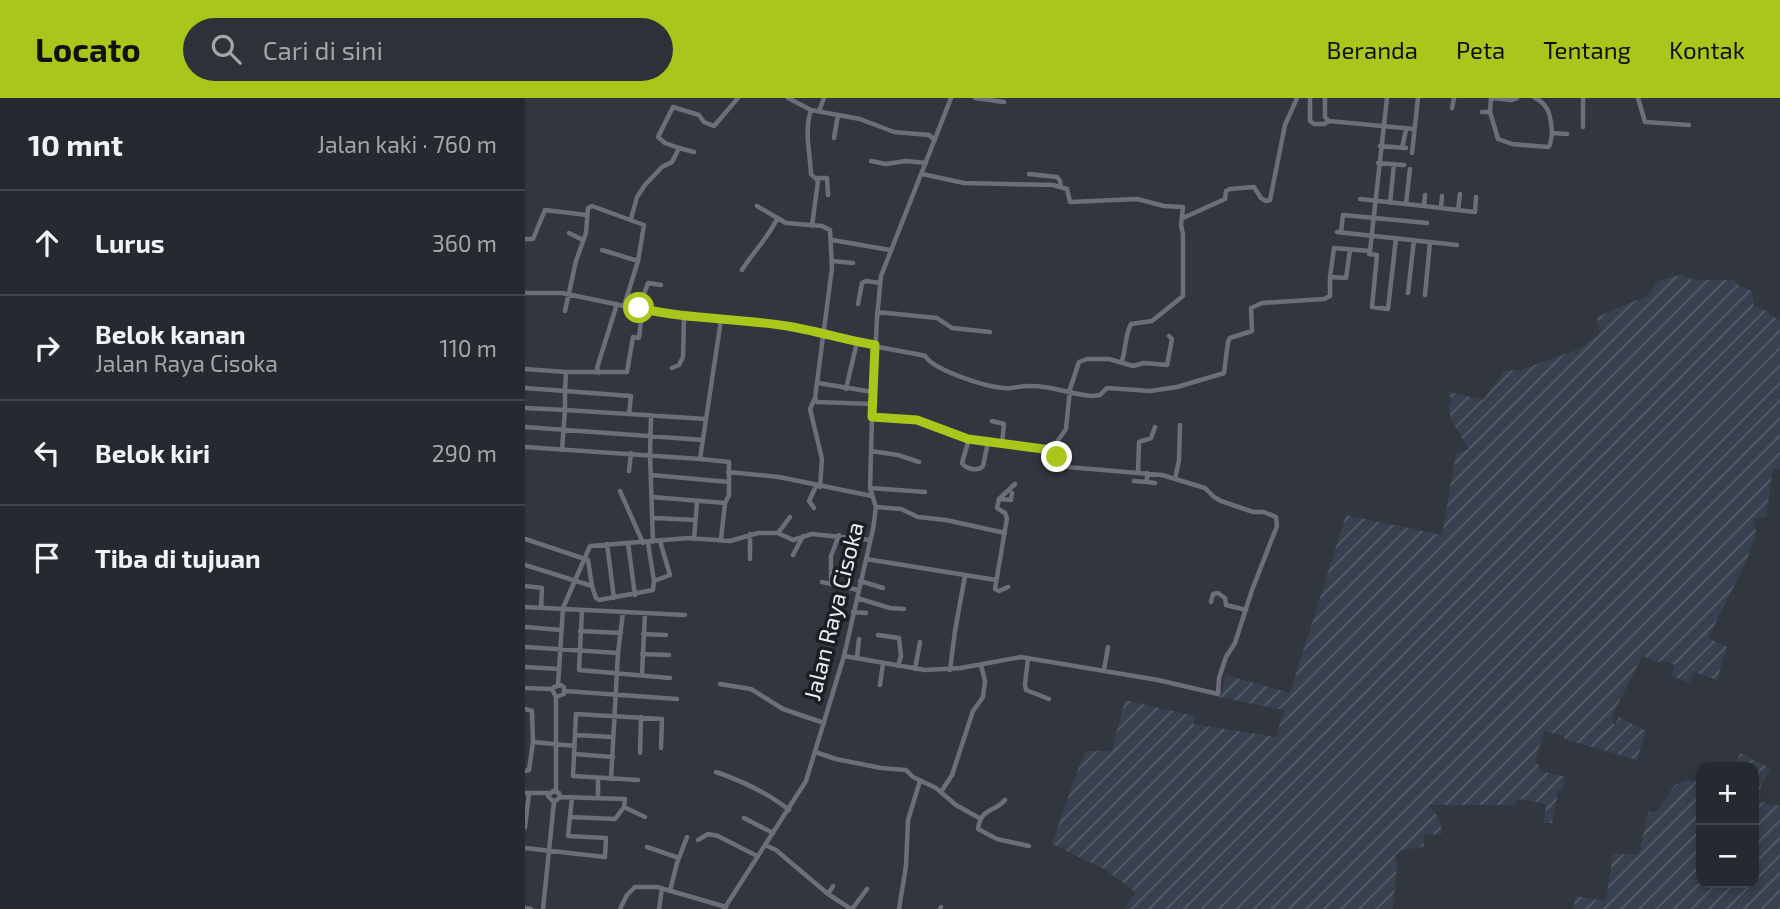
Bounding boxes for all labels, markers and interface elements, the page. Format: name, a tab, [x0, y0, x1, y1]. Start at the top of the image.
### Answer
search box	[183, 18, 673, 81]
text: Locato	[35, 29, 141, 69]
icon: search	[207, 30, 245, 68]
text: Cari di sini	[263, 34, 383, 65]
text: Beranda	[1327, 35, 1418, 64]
text: Peta	[1456, 35, 1505, 64]
text: Tentang	[1543, 35, 1631, 64]
text: Kontak	[1669, 35, 1745, 64]
text: 10 mnt	[28, 126, 123, 162]
text: Jalan kaki · 760 m	[317, 130, 497, 158]
icon: ahead	[28, 224, 66, 262]
text: Lurus	[95, 227, 165, 258]
text: 360 m	[432, 229, 497, 257]
route start	[623, 292, 654, 323]
text: Belok kanan	[95, 318, 246, 349]
icon: right	[28, 329, 66, 367]
text: 110 m	[440, 334, 497, 362]
text: Jalan Raya Cisoka	[95, 349, 278, 377]
icon: left	[28, 434, 66, 472]
text: Belok kiri	[95, 437, 210, 468]
text: 290 m	[432, 439, 497, 467]
route end	[1041, 441, 1072, 472]
street label: Jalan Raya Cisoka	[797, 519, 869, 703]
icon: arrive	[28, 539, 66, 577]
text: Tiba di tujuan	[95, 542, 261, 573]
map controls	[1696, 762, 1759, 888]
button: +	[1696, 762, 1759, 825]
button: −	[1696, 825, 1759, 888]

